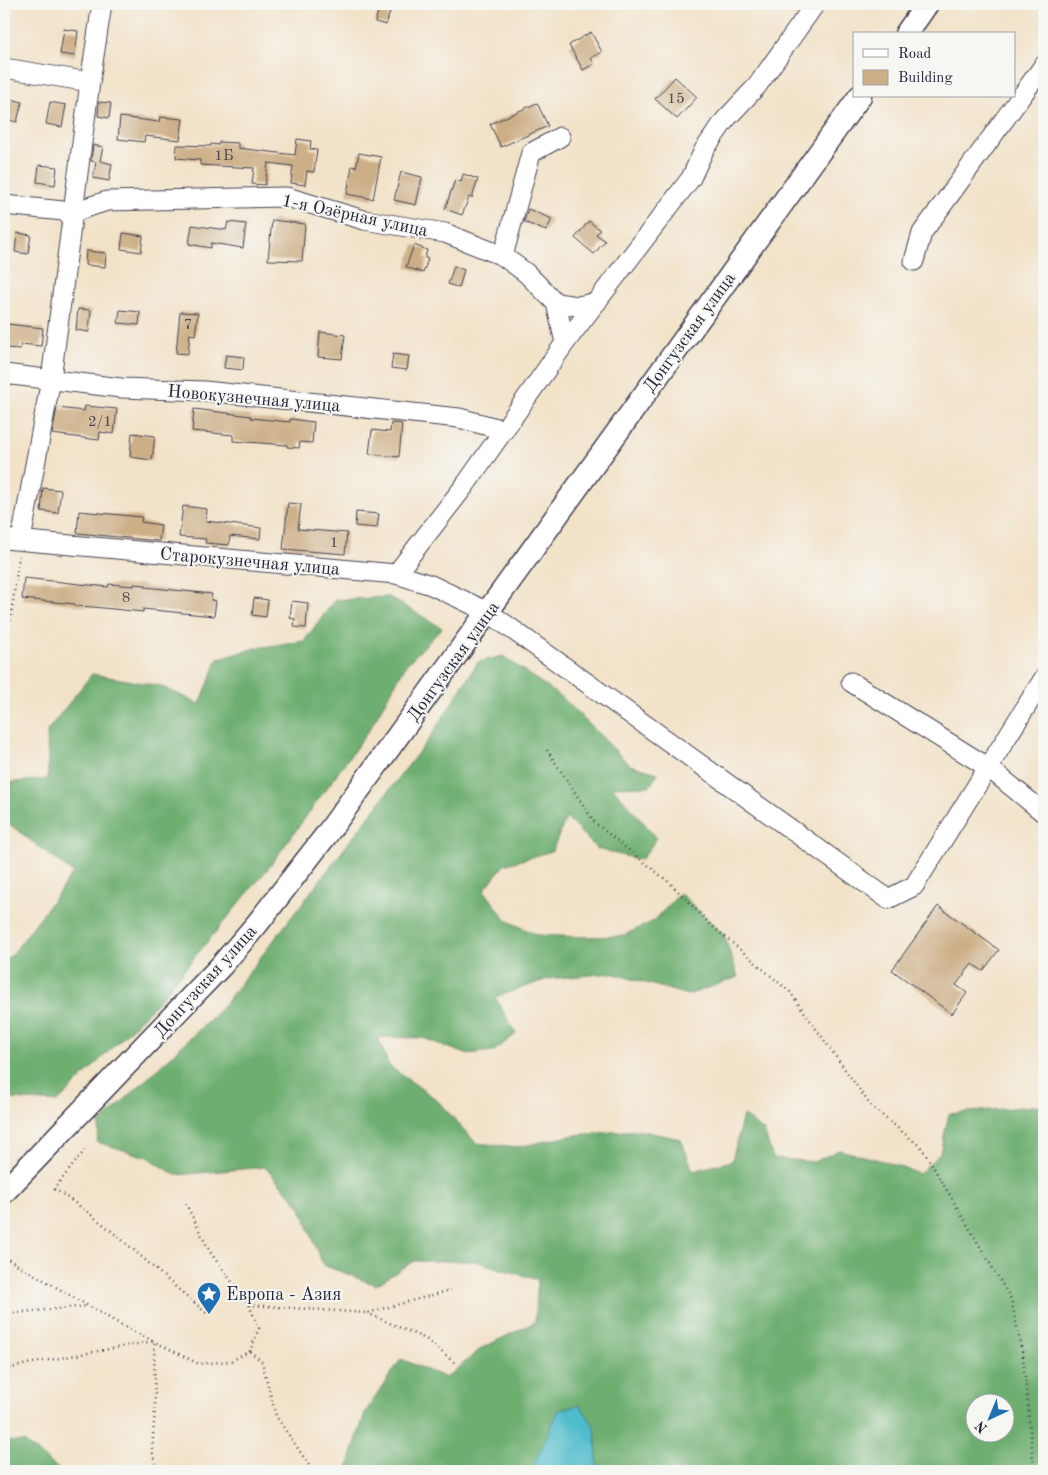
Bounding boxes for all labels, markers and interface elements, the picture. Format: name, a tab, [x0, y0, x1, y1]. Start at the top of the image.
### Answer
legend	[853, 32, 1016, 98]
text: Road	[898, 47, 932, 62]
text: Building	[898, 71, 953, 86]
house number: 15	[667, 92, 685, 107]
house number: 1Б	[214, 149, 234, 164]
street label: 1-я Озёрная улица	[280, 192, 429, 240]
street label: Донгузская улица	[640, 269, 739, 396]
house number: 7	[184, 318, 192, 333]
street label: Новокузнечная улица	[167, 382, 341, 416]
house number: 2/1	[88, 415, 112, 430]
house number: 1	[330, 536, 338, 551]
street label: Старокузнечная улица	[159, 545, 341, 579]
house number: 8	[122, 591, 130, 606]
street label: Донгузская улица	[404, 598, 503, 725]
street label: Донгузская улица	[151, 922, 261, 1041]
place icon: Европа - Азия	[196, 1281, 222, 1315]
place label: Европа - Азия	[226, 1286, 341, 1304]
north arrow	[966, 1392, 1016, 1442]
text: N	[973, 1418, 990, 1435]

